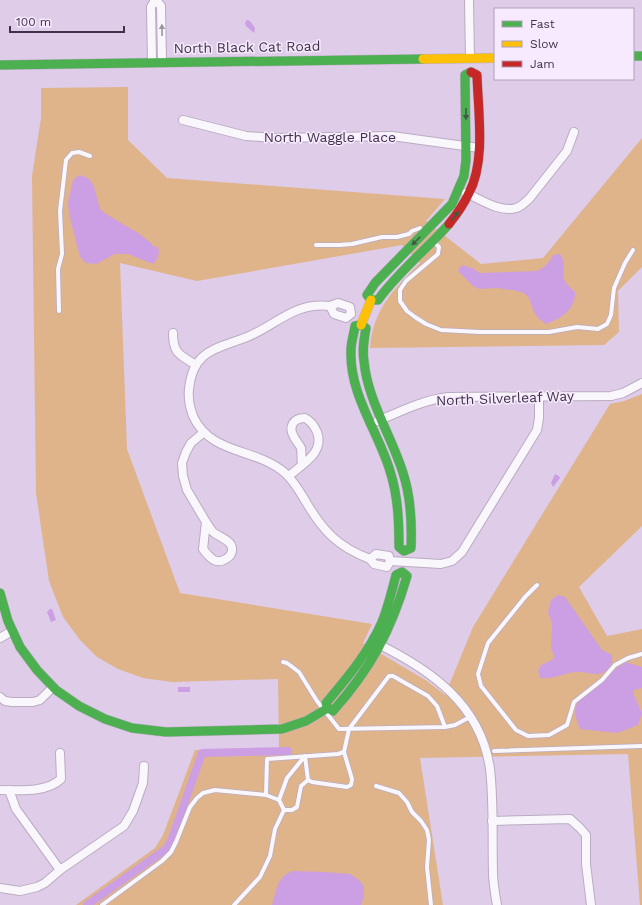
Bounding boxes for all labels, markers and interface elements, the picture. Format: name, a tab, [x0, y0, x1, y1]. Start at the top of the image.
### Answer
scale bar	[10, 8, 124, 34]
legend	[494, 8, 634, 80]
text: 100 m	[16, 15, 51, 29]
text: Fast	[530, 17, 555, 31]
one-way arrow	[158, 24, 165, 36]
text: Slow	[530, 37, 558, 51]
street label: North Black Cat Road	[173, 38, 321, 56]
text: Jam	[530, 57, 555, 71]
one-way arrow	[462, 108, 469, 120]
street label: North Waggle Place	[264, 129, 396, 145]
one-way arrow	[450, 211, 459, 222]
one-way arrow	[411, 236, 421, 246]
street label: North Silverleaf Way	[436, 388, 575, 408]

